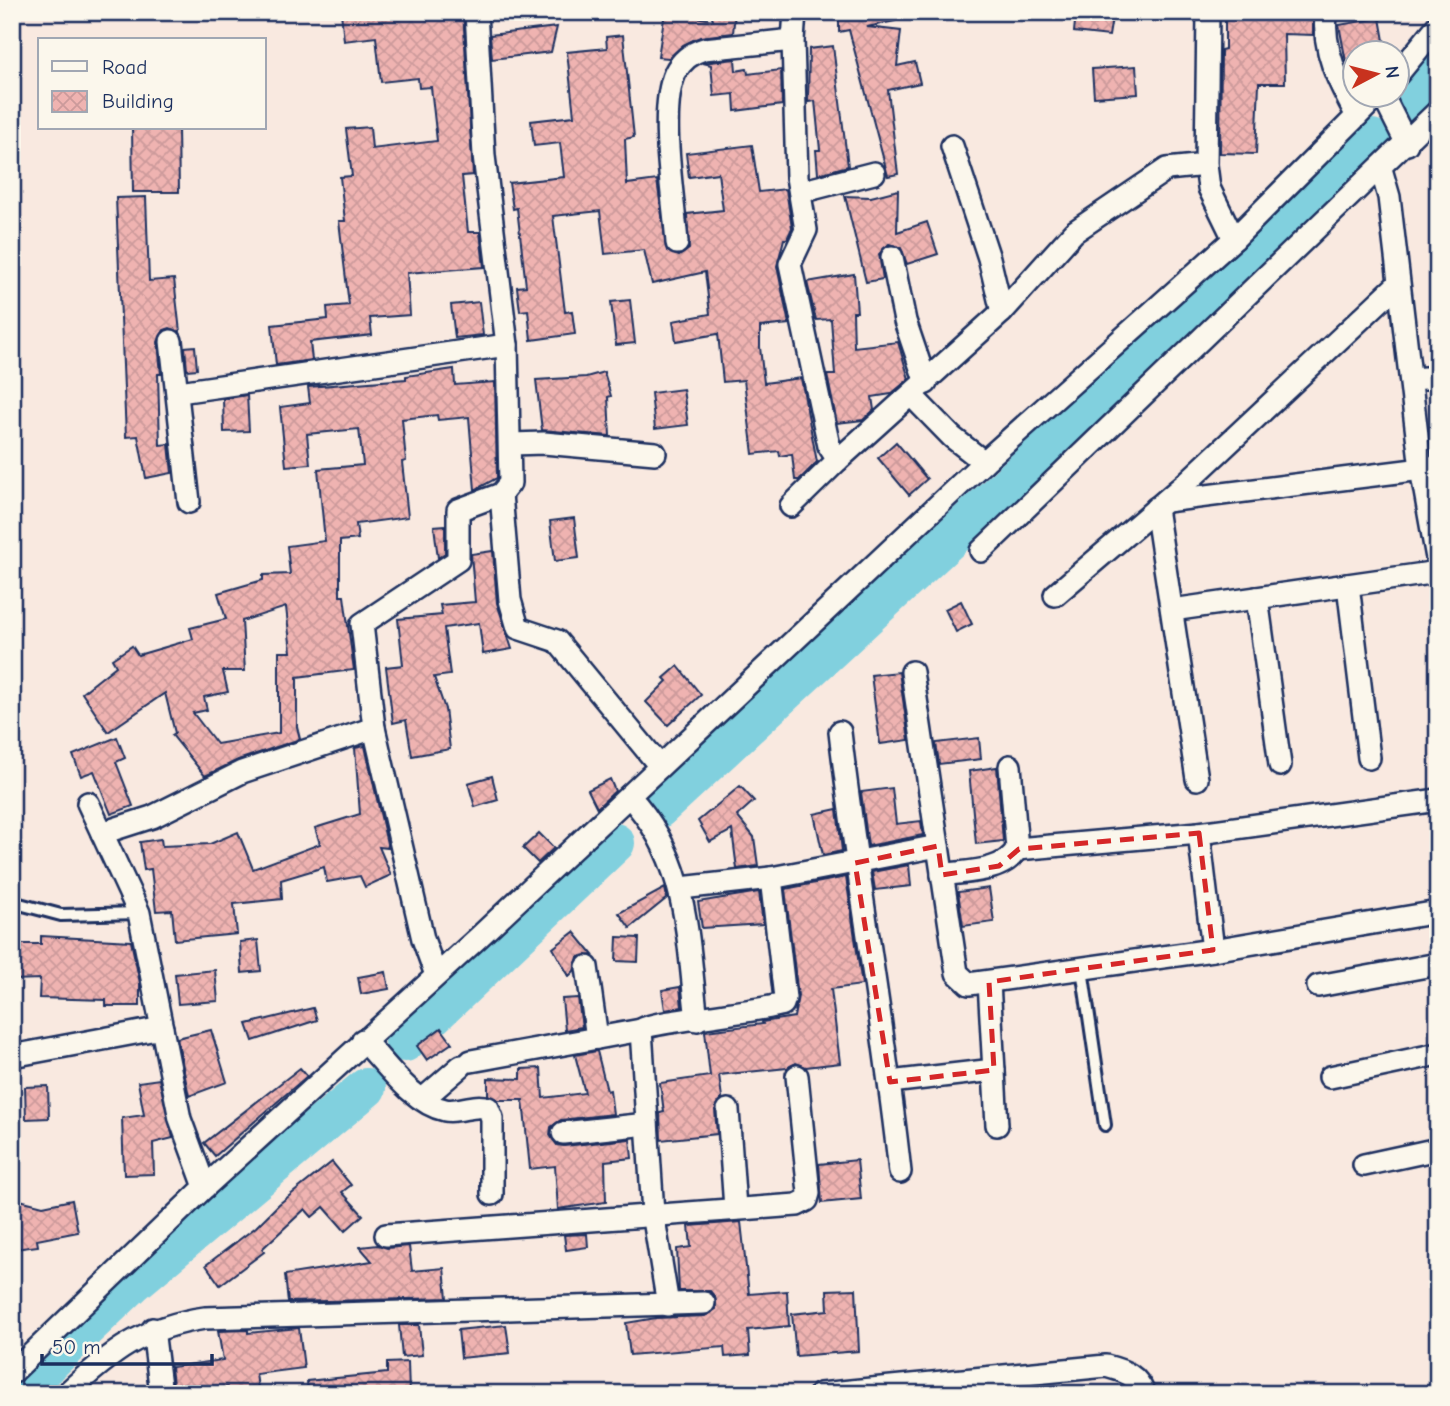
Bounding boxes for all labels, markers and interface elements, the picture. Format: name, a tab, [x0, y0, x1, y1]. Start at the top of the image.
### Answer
legend	[38, 38, 266, 130]
north arrow	[1342, 38, 1412, 108]
text: Road	[102, 55, 147, 79]
text: N	[1380, 65, 1404, 80]
text: Building	[102, 89, 174, 113]
scale bar	[42, 1322, 212, 1366]
text: 50 m	[52, 1335, 101, 1359]

